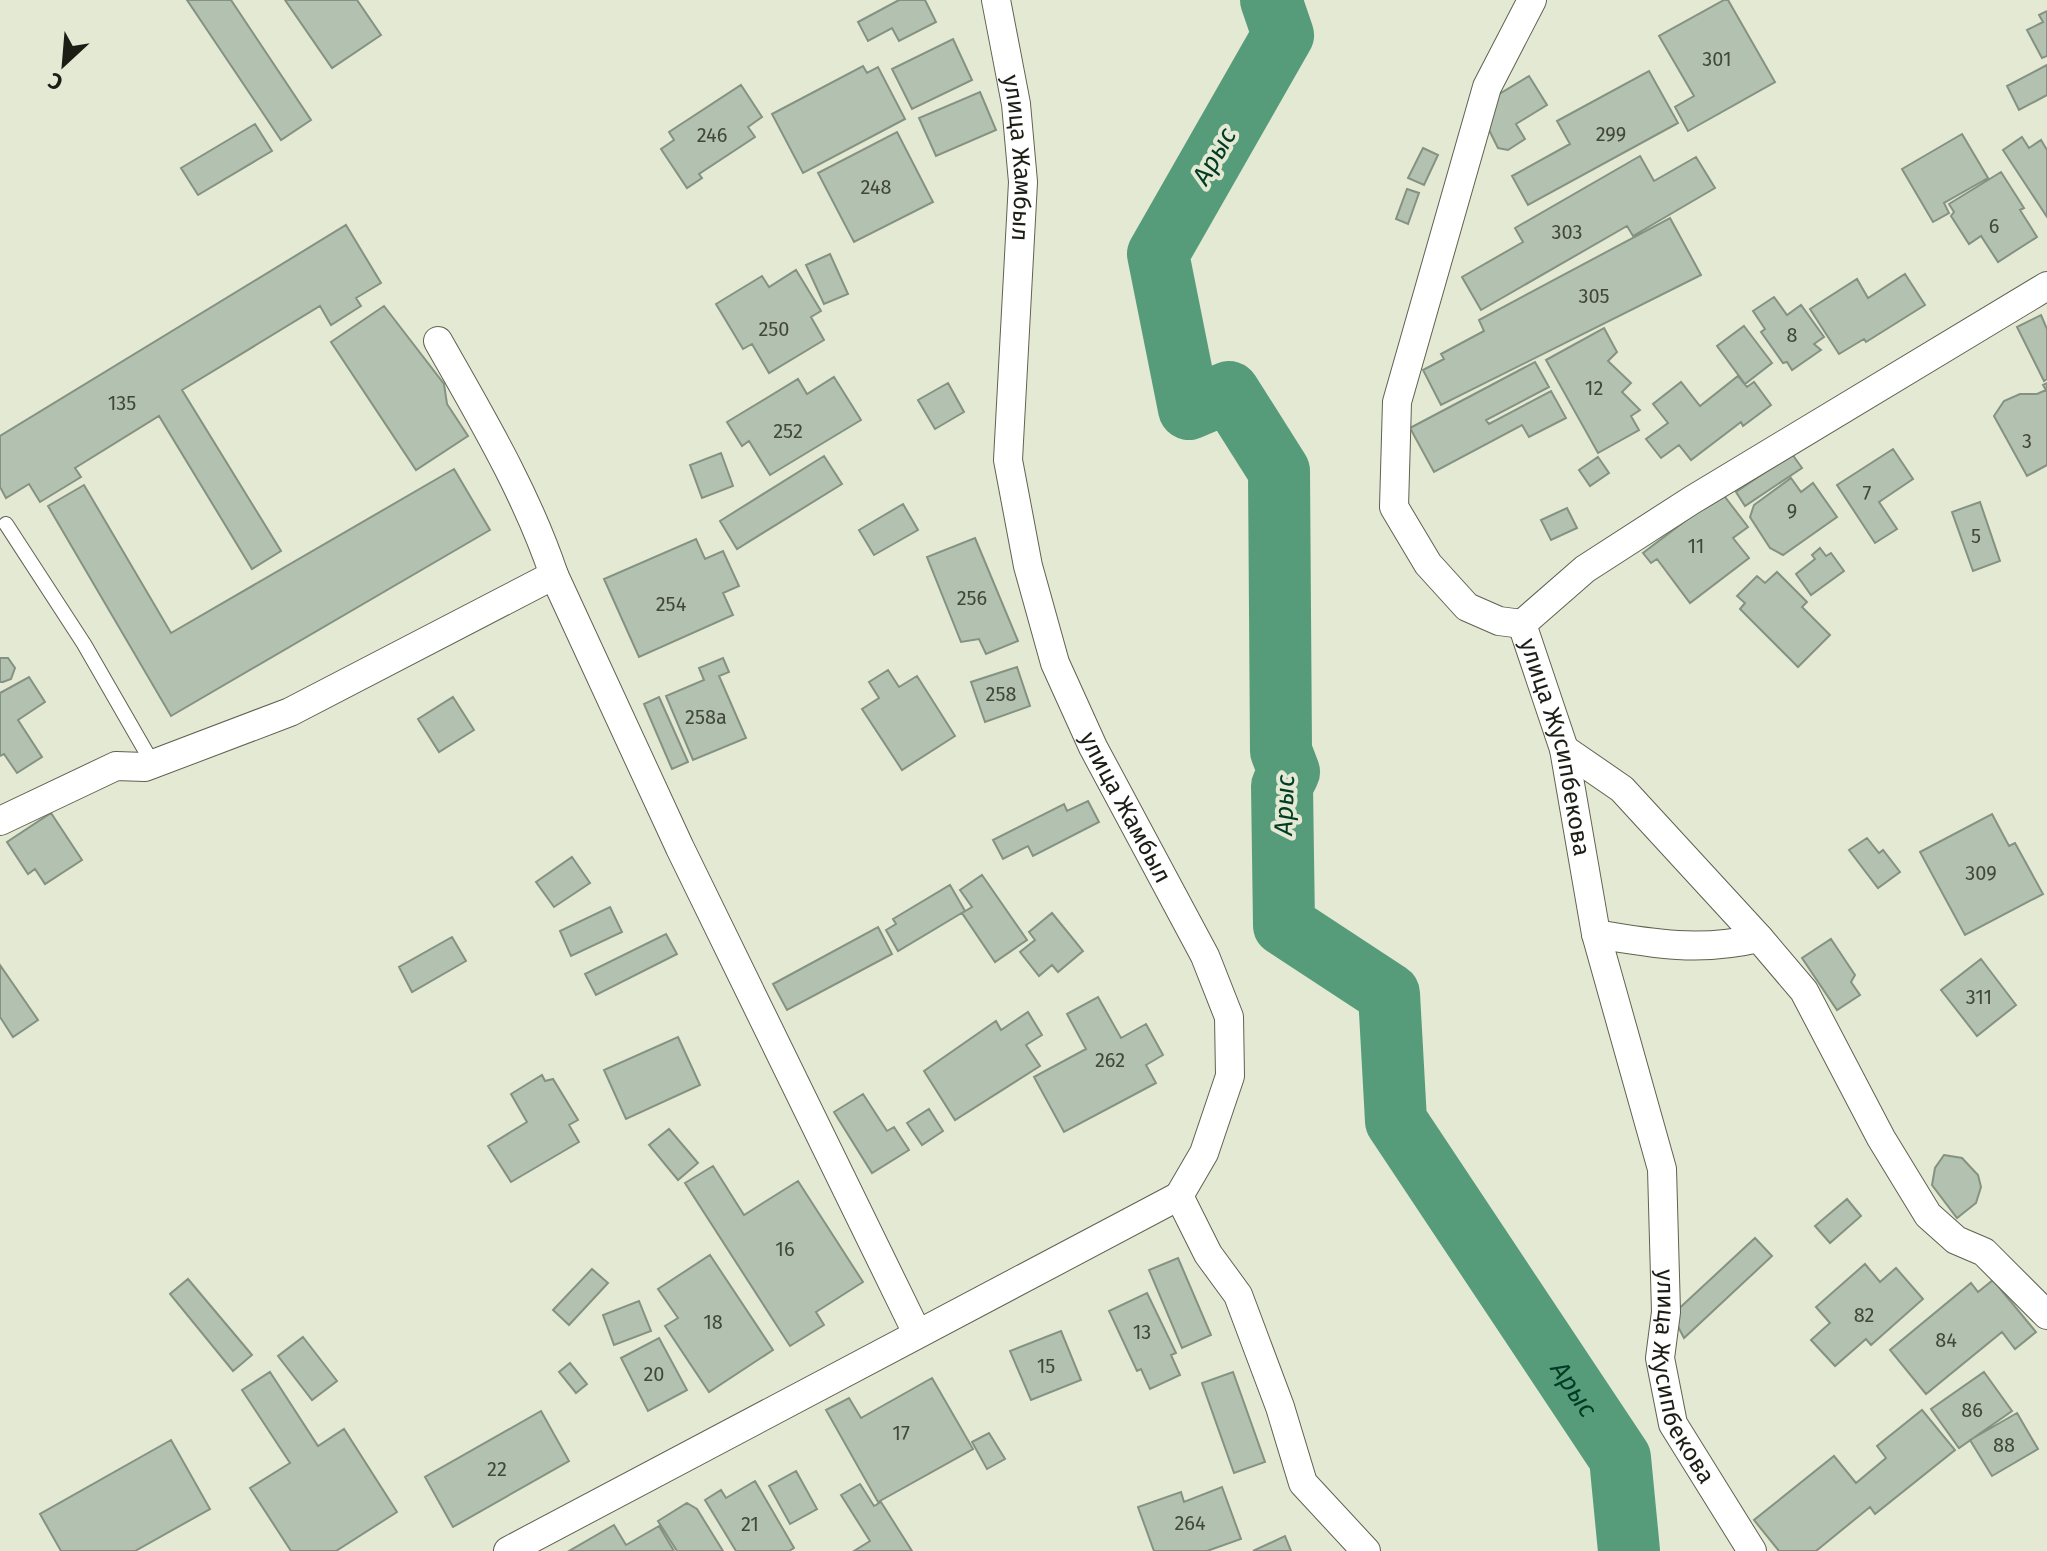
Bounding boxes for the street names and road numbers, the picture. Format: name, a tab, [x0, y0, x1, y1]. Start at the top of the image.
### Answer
street label: улица Жамбыл	[997, 72, 1037, 242]
street label: улица Жусипбекова	[1514, 635, 1596, 858]
street label: улица Жамбыл	[1074, 728, 1177, 888]
street label: улица Жусипбекова	[1646, 1269, 1721, 1489]

